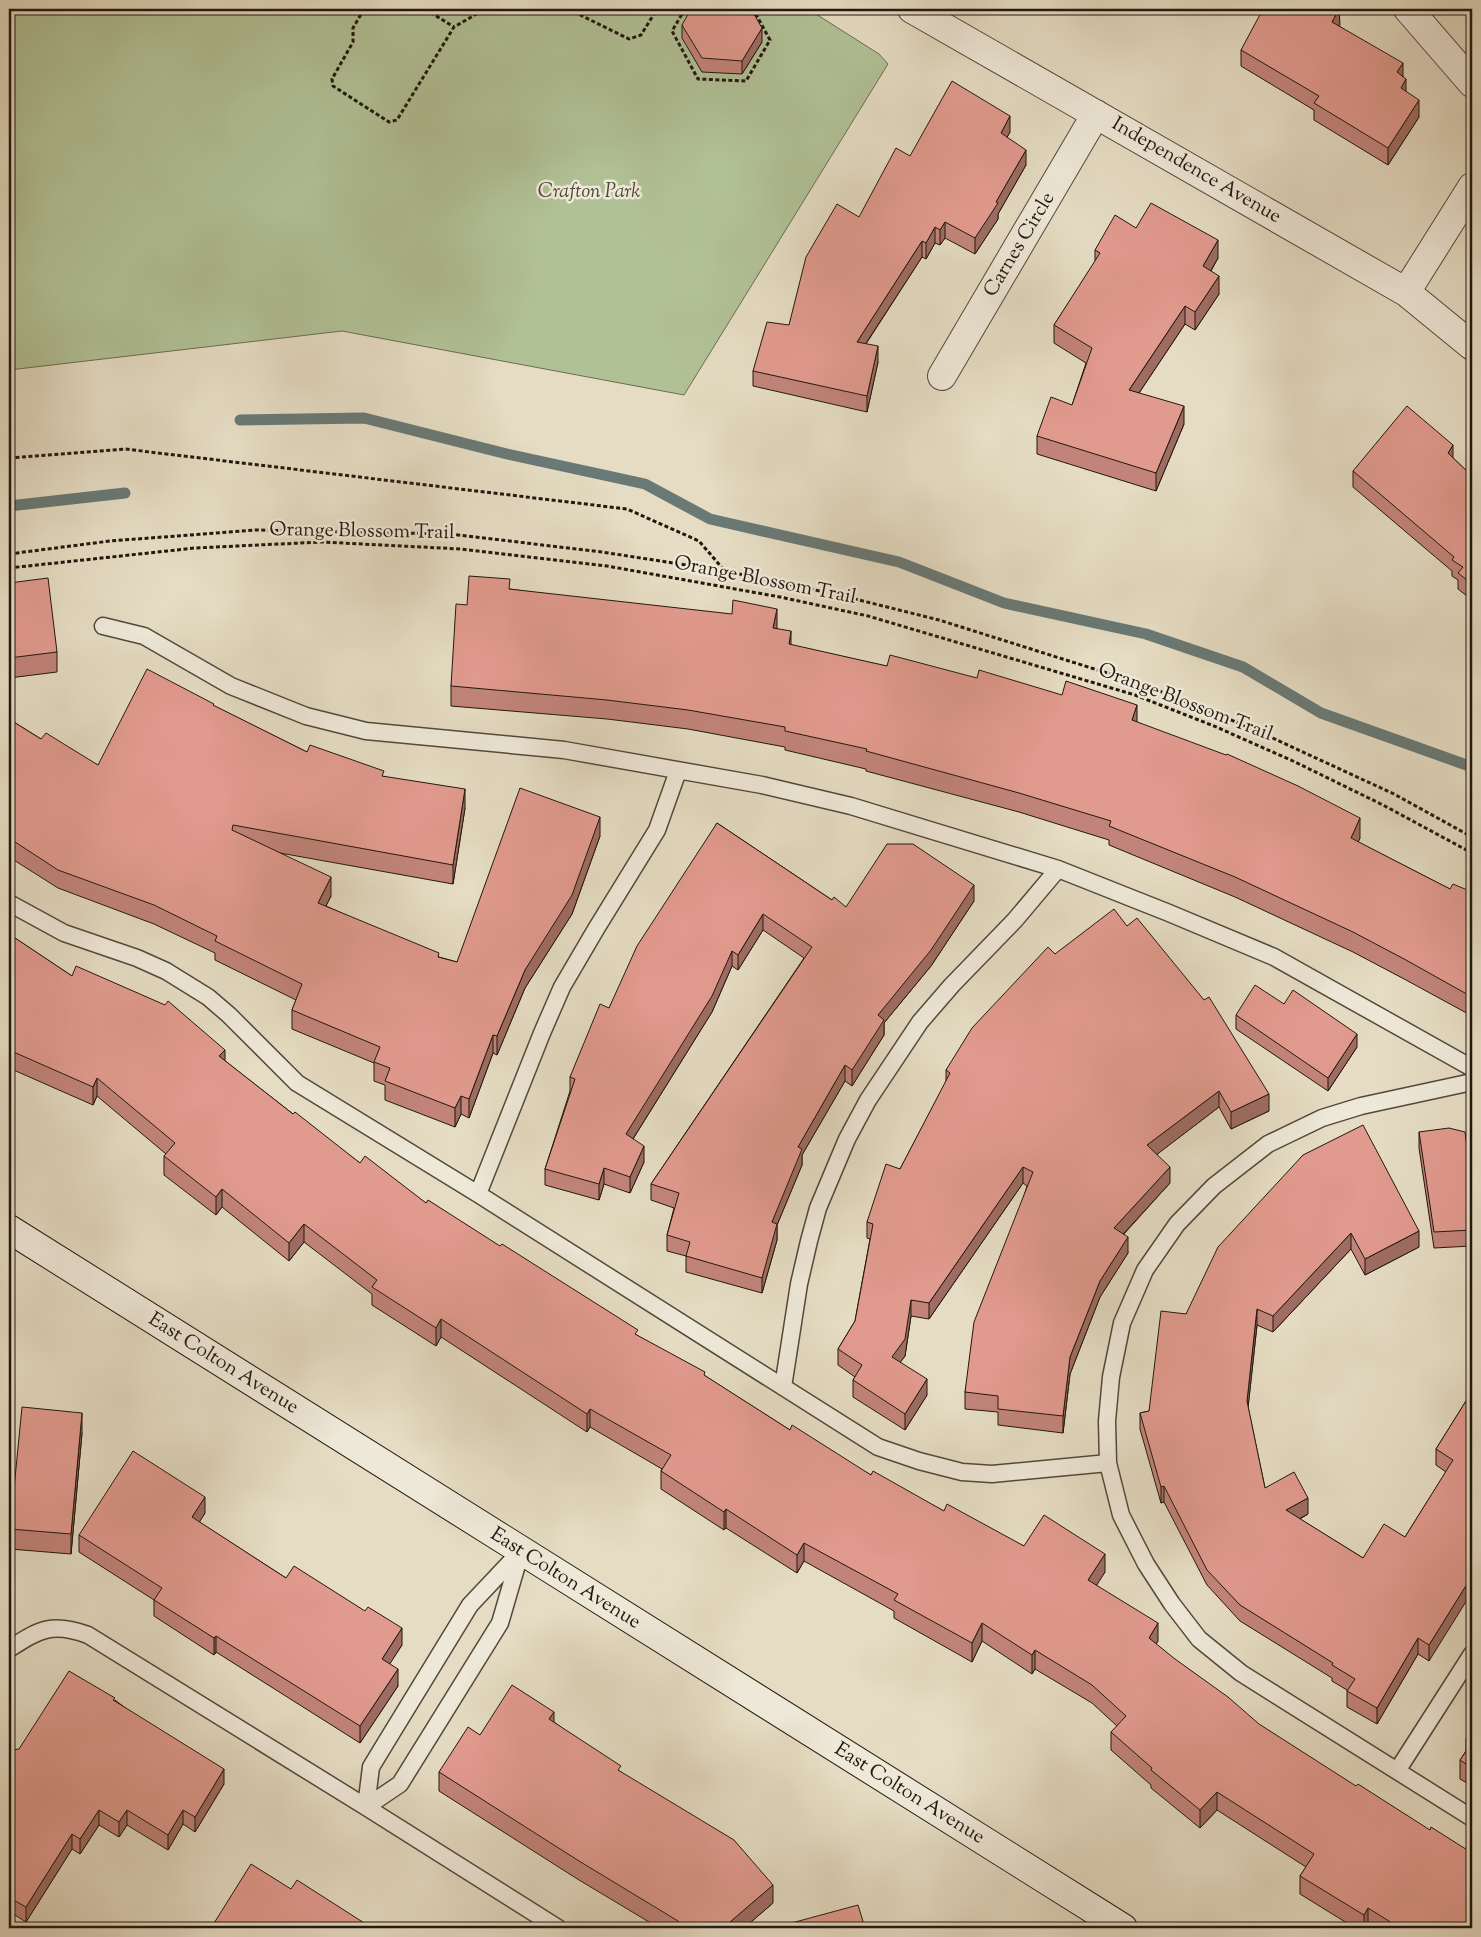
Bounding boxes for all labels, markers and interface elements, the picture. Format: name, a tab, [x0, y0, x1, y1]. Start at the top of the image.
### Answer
street label: Independence Avenue	[1106, 110, 1286, 232]
park label: Crafton Park	[538, 178, 640, 207]
street label: Carnes Circle	[977, 187, 1063, 303]
street label: Orange Blossom Trail	[269, 516, 455, 548]
street label: Orange Blossom Trail	[671, 549, 859, 613]
street label: Orange Blossom Trail	[1093, 656, 1277, 750]
street label: East Colton Avenue	[142, 1306, 304, 1422]
street label: East Colton Avenue	[484, 1521, 646, 1637]
street label: East Colton Avenue	[828, 1736, 990, 1852]

